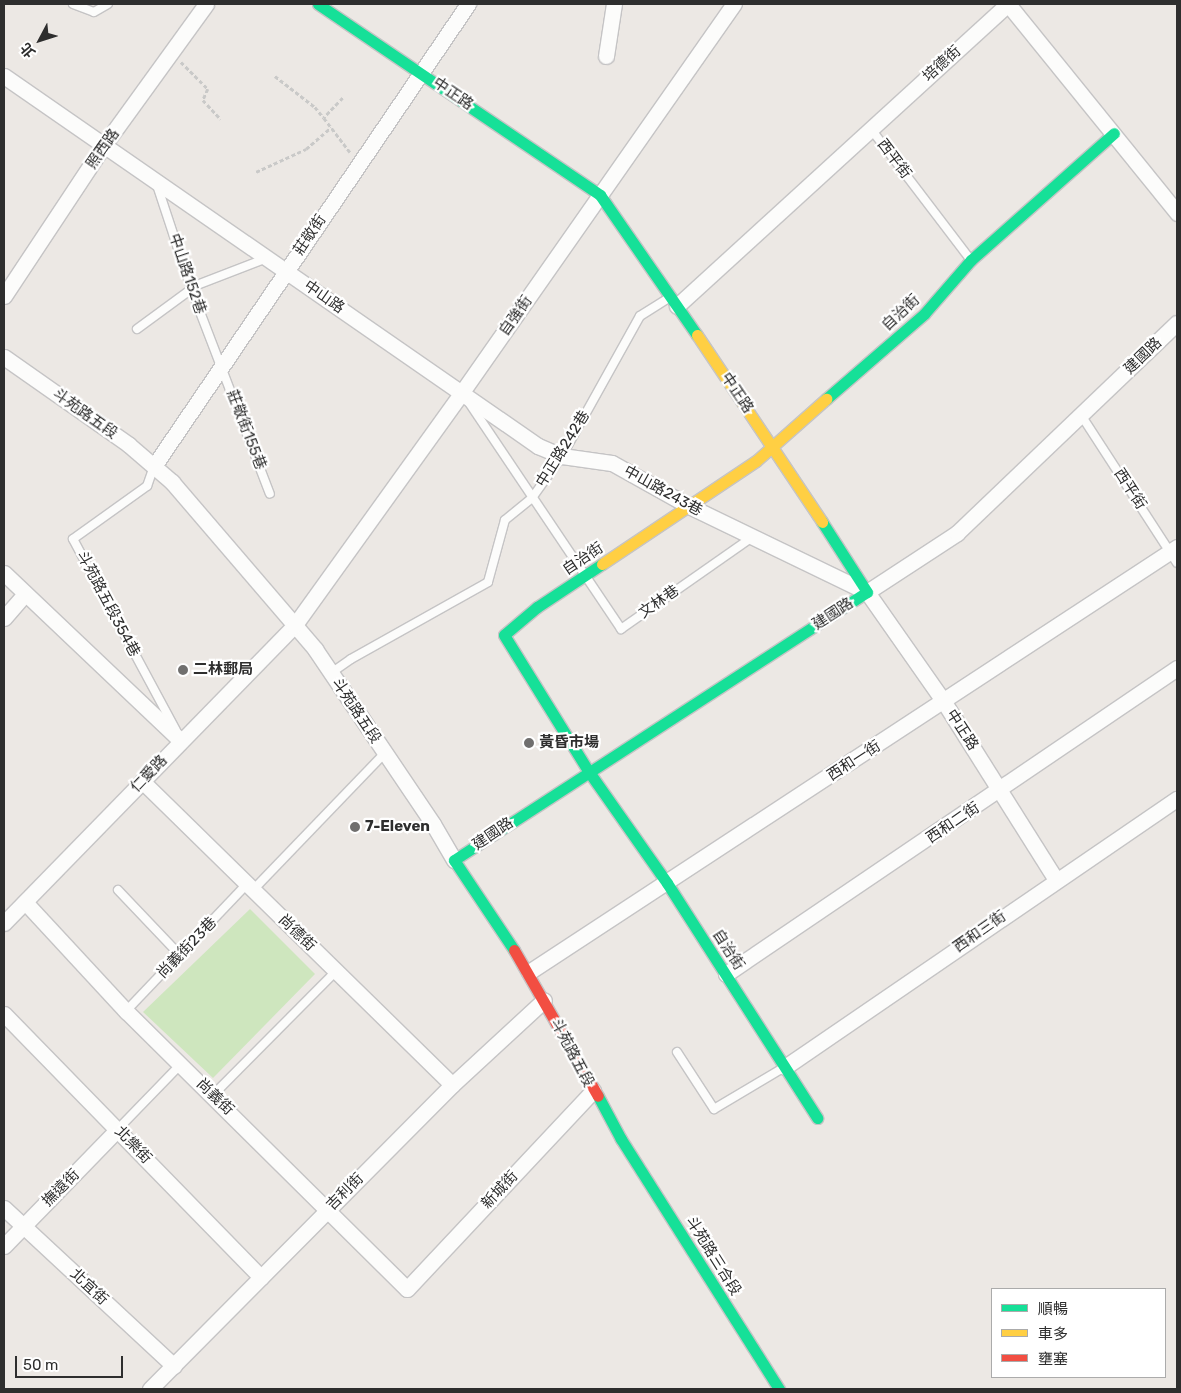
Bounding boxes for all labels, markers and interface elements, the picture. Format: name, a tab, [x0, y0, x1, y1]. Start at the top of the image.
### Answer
north arrow	[15, 15, 65, 65]
text: 北	[17, 39, 39, 61]
street label: 培德街	[919, 42, 965, 86]
street label: 中正路	[429, 74, 477, 114]
street label: 照西路	[83, 125, 123, 173]
street label: 西平街	[873, 136, 915, 182]
street label: 莊敬街	[290, 211, 330, 259]
street label: 中山路152巷	[165, 231, 209, 317]
street label: 中山路	[300, 277, 348, 317]
street label: 自治街	[878, 291, 924, 335]
street label: 自強街	[496, 292, 536, 340]
street label: 建國路	[1121, 334, 1165, 378]
street label: 中正路	[717, 369, 757, 417]
street label: 斗苑路五段	[49, 385, 121, 443]
street label: 莊敬街155巷	[223, 387, 269, 473]
street label: 中正路242巷	[532, 407, 594, 491]
street label: 中山路243巷	[621, 462, 705, 520]
street label: 西平街	[1110, 465, 1150, 513]
street label: 自治街	[559, 539, 607, 579]
street label: 斗苑路五段354巷	[73, 548, 143, 660]
street label: 文林巷	[635, 582, 683, 622]
street label: 建國路	[809, 594, 857, 634]
place label: 二林郵局	[193, 661, 253, 679]
marker: 二林郵局	[177, 664, 189, 676]
street label: 斗苑路五段	[328, 675, 384, 747]
street label: 中正路	[942, 706, 982, 754]
place label: 黃昏市場	[539, 734, 599, 752]
marker: 黃昏市場	[523, 737, 535, 749]
street label: 西和一街	[824, 737, 884, 785]
street label: 仁愛路	[127, 752, 171, 796]
street label: 西和二街	[923, 799, 983, 847]
street label: 建國路	[469, 814, 517, 854]
place label: 7-Eleven	[365, 818, 430, 836]
marker: 7-Eleven	[349, 821, 361, 833]
street label: 西和三街	[950, 907, 1010, 957]
street label: 尚德街	[275, 911, 319, 955]
street label: 尚義街23巷	[153, 914, 221, 982]
street label: 自治街	[708, 926, 748, 974]
street label: 斗苑路五段	[546, 1016, 598, 1090]
street label: 尚義街	[193, 1075, 237, 1119]
street label: 北樂街	[111, 1123, 155, 1167]
street label: 撫遠街	[39, 1166, 83, 1210]
street label: 新城街	[478, 1167, 522, 1213]
street label: 吉利街	[323, 1170, 367, 1214]
street label: 斗苑路三合段	[682, 1213, 744, 1299]
street label: 北宜街	[66, 1265, 112, 1309]
legend	[991, 1288, 1166, 1378]
text: 順暢	[1038, 1300, 1068, 1318]
text: 車多	[1038, 1325, 1068, 1343]
scale bar	[18, 1346, 125, 1378]
text: 壅塞	[1038, 1350, 1068, 1368]
text: 50 m	[23, 1356, 58, 1374]

